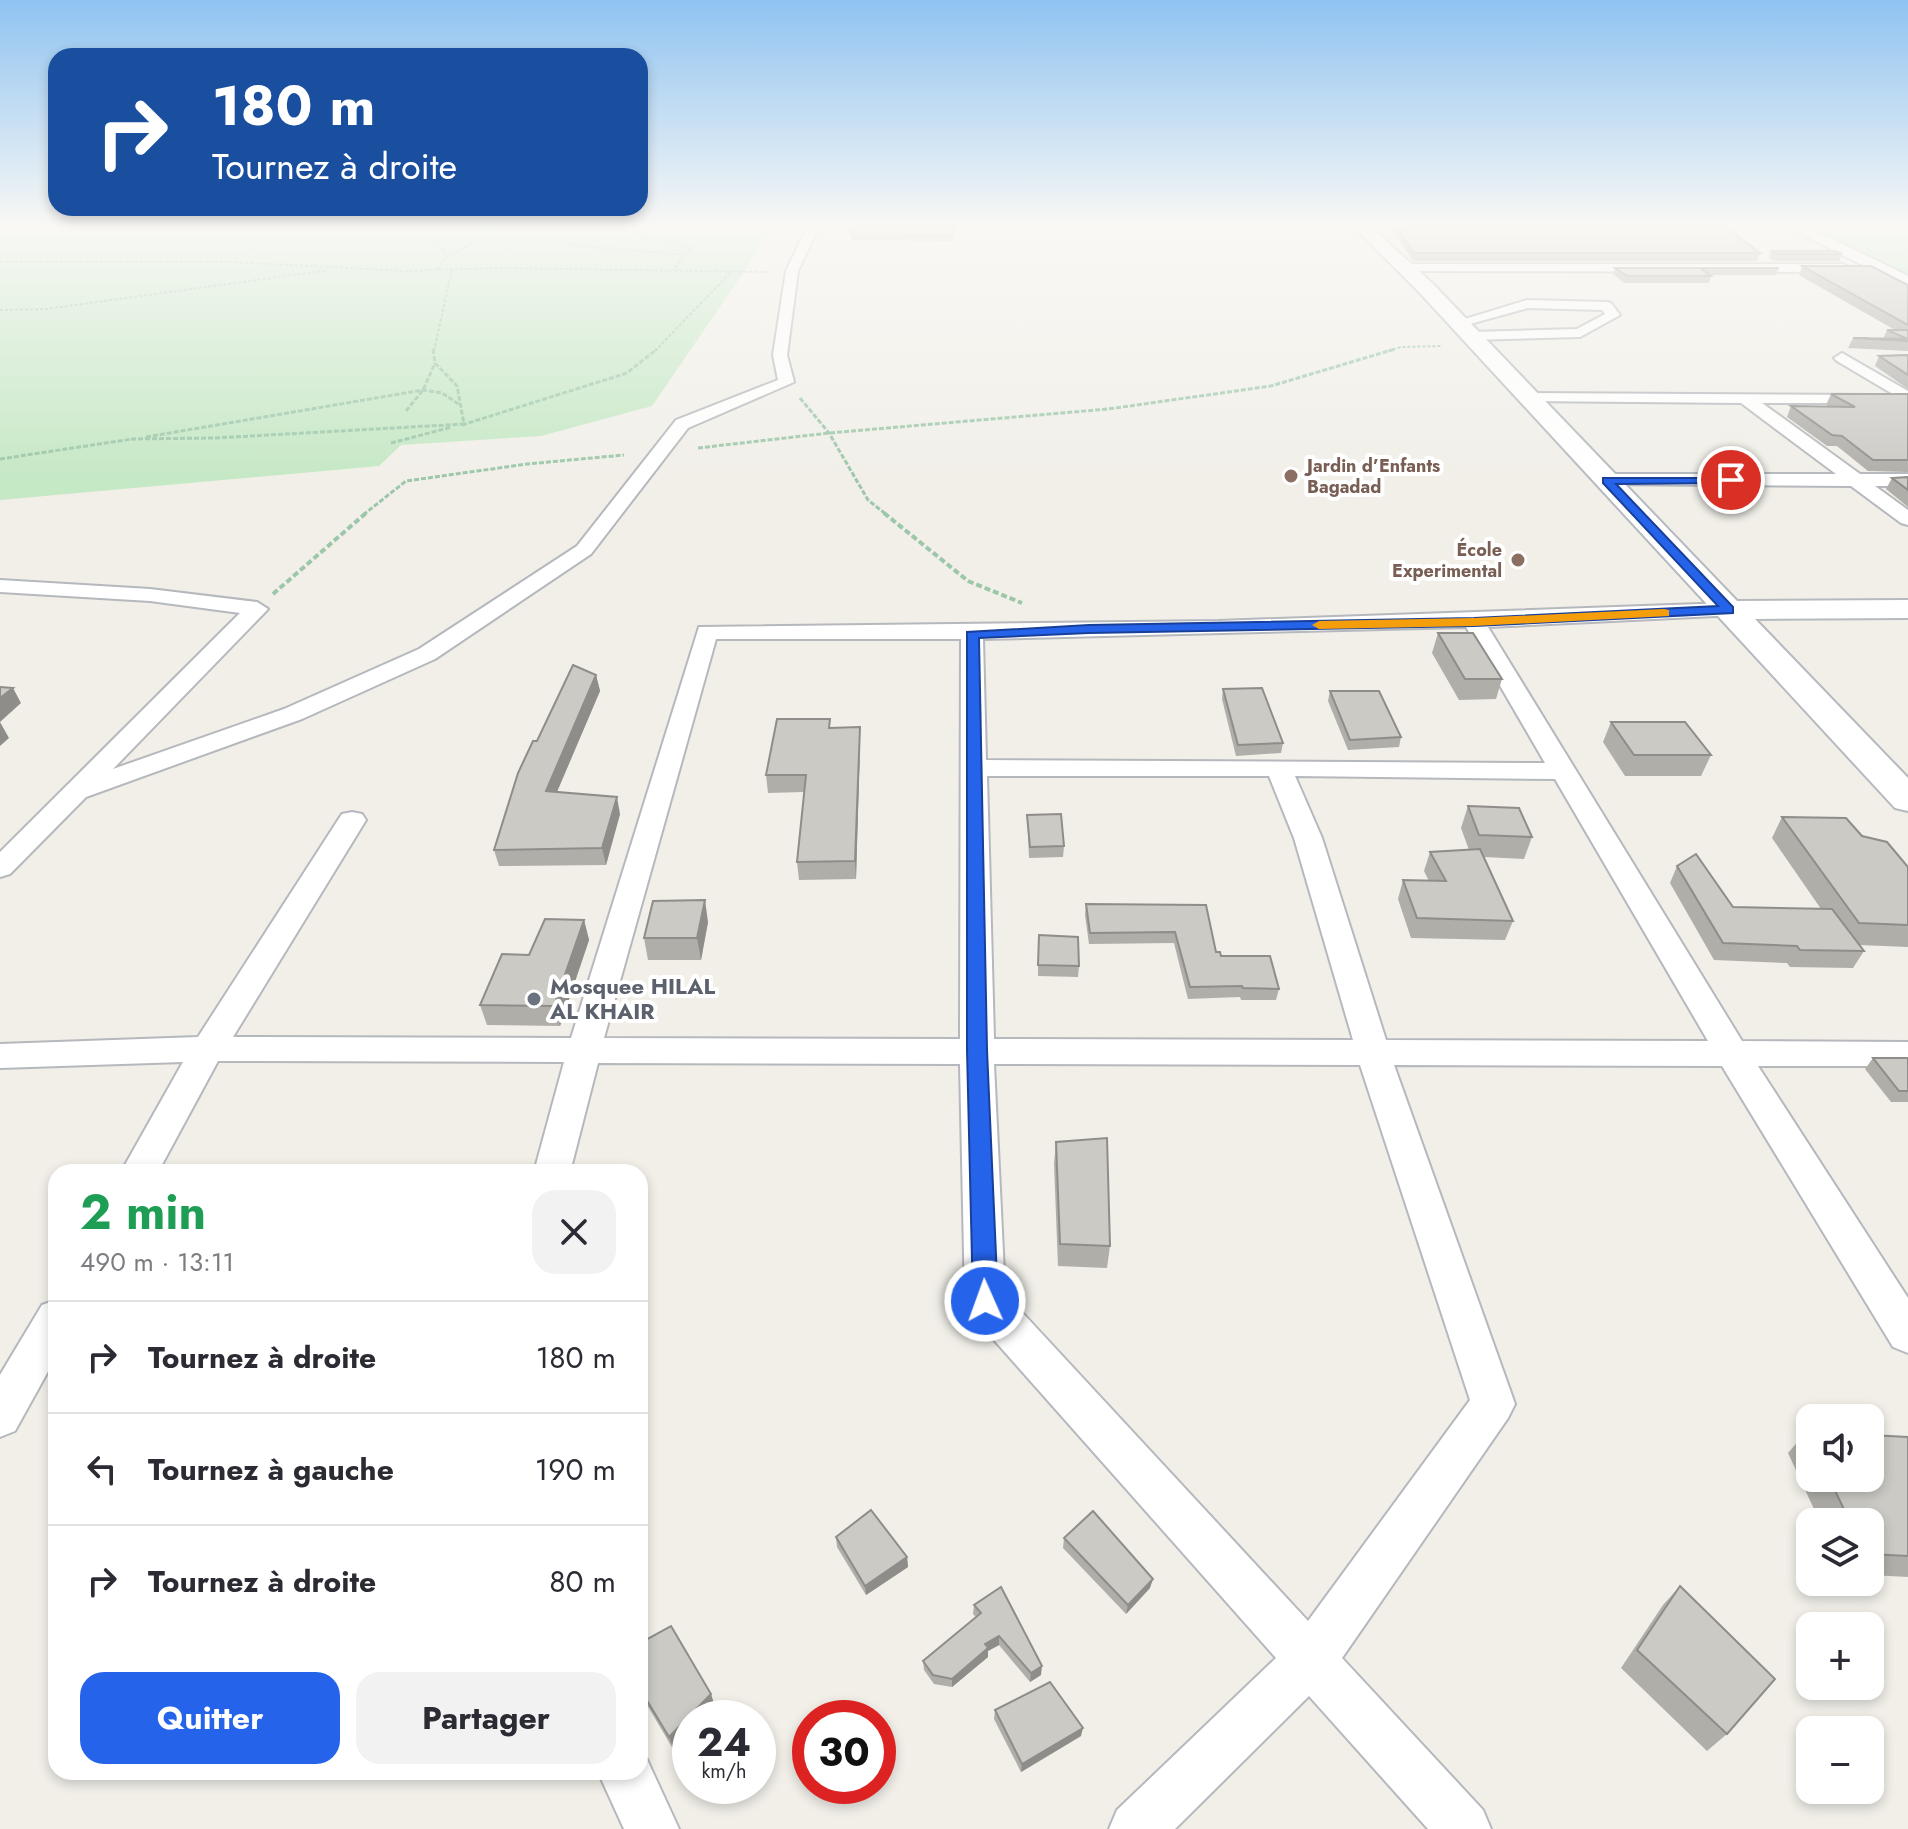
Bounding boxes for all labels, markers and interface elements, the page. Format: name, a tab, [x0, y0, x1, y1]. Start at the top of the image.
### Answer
text: 180 m	[212, 65, 375, 146]
icon: right	[80, 80, 184, 184]
text: Tournez à droite	[212, 140, 457, 192]
pin	[1697, 446, 1765, 514]
place label: Jardin d’Enfants Bagadad	[1304, 453, 1440, 500]
icon: arrive	[1709, 458, 1753, 502]
marker: Jardin d’Enfants Bagadad	[1282, 467, 1300, 485]
place label: École Experimental	[1392, 537, 1502, 584]
marker: École Experimental	[1509, 551, 1527, 569]
place label: Mosquee HILAL AL KHAIR	[549, 970, 715, 1027]
marker: Mosquee HILAL AL KHAIR	[525, 990, 543, 1008]
text: 2 min	[80, 1178, 206, 1247]
button: close	[532, 1190, 616, 1274]
text: 490 m · 13:11	[80, 1243, 234, 1281]
position arrow	[943, 1259, 1027, 1343]
icon: right	[80, 1335, 124, 1379]
text: Tournez à droite	[148, 1336, 376, 1379]
text: 180 m	[536, 1336, 616, 1379]
map controls	[1796, 1404, 1884, 1804]
button: sound	[1796, 1404, 1884, 1492]
icon: left	[80, 1447, 124, 1491]
text: Tournez à gauche	[148, 1448, 394, 1491]
text: 190 m	[535, 1448, 616, 1491]
button: layers	[1796, 1508, 1884, 1596]
icon: right	[80, 1559, 124, 1603]
text: Tournez à droite	[148, 1560, 376, 1603]
text: 80 m	[549, 1560, 616, 1603]
button: +	[1796, 1612, 1884, 1700]
button: Quitter	[80, 1672, 340, 1764]
button: Partager	[356, 1672, 616, 1764]
speed limit sign: 30	[792, 1700, 896, 1804]
text: 24	[697, 1713, 751, 1771]
button: −	[1796, 1716, 1884, 1804]
text: km/h	[701, 1757, 747, 1786]

